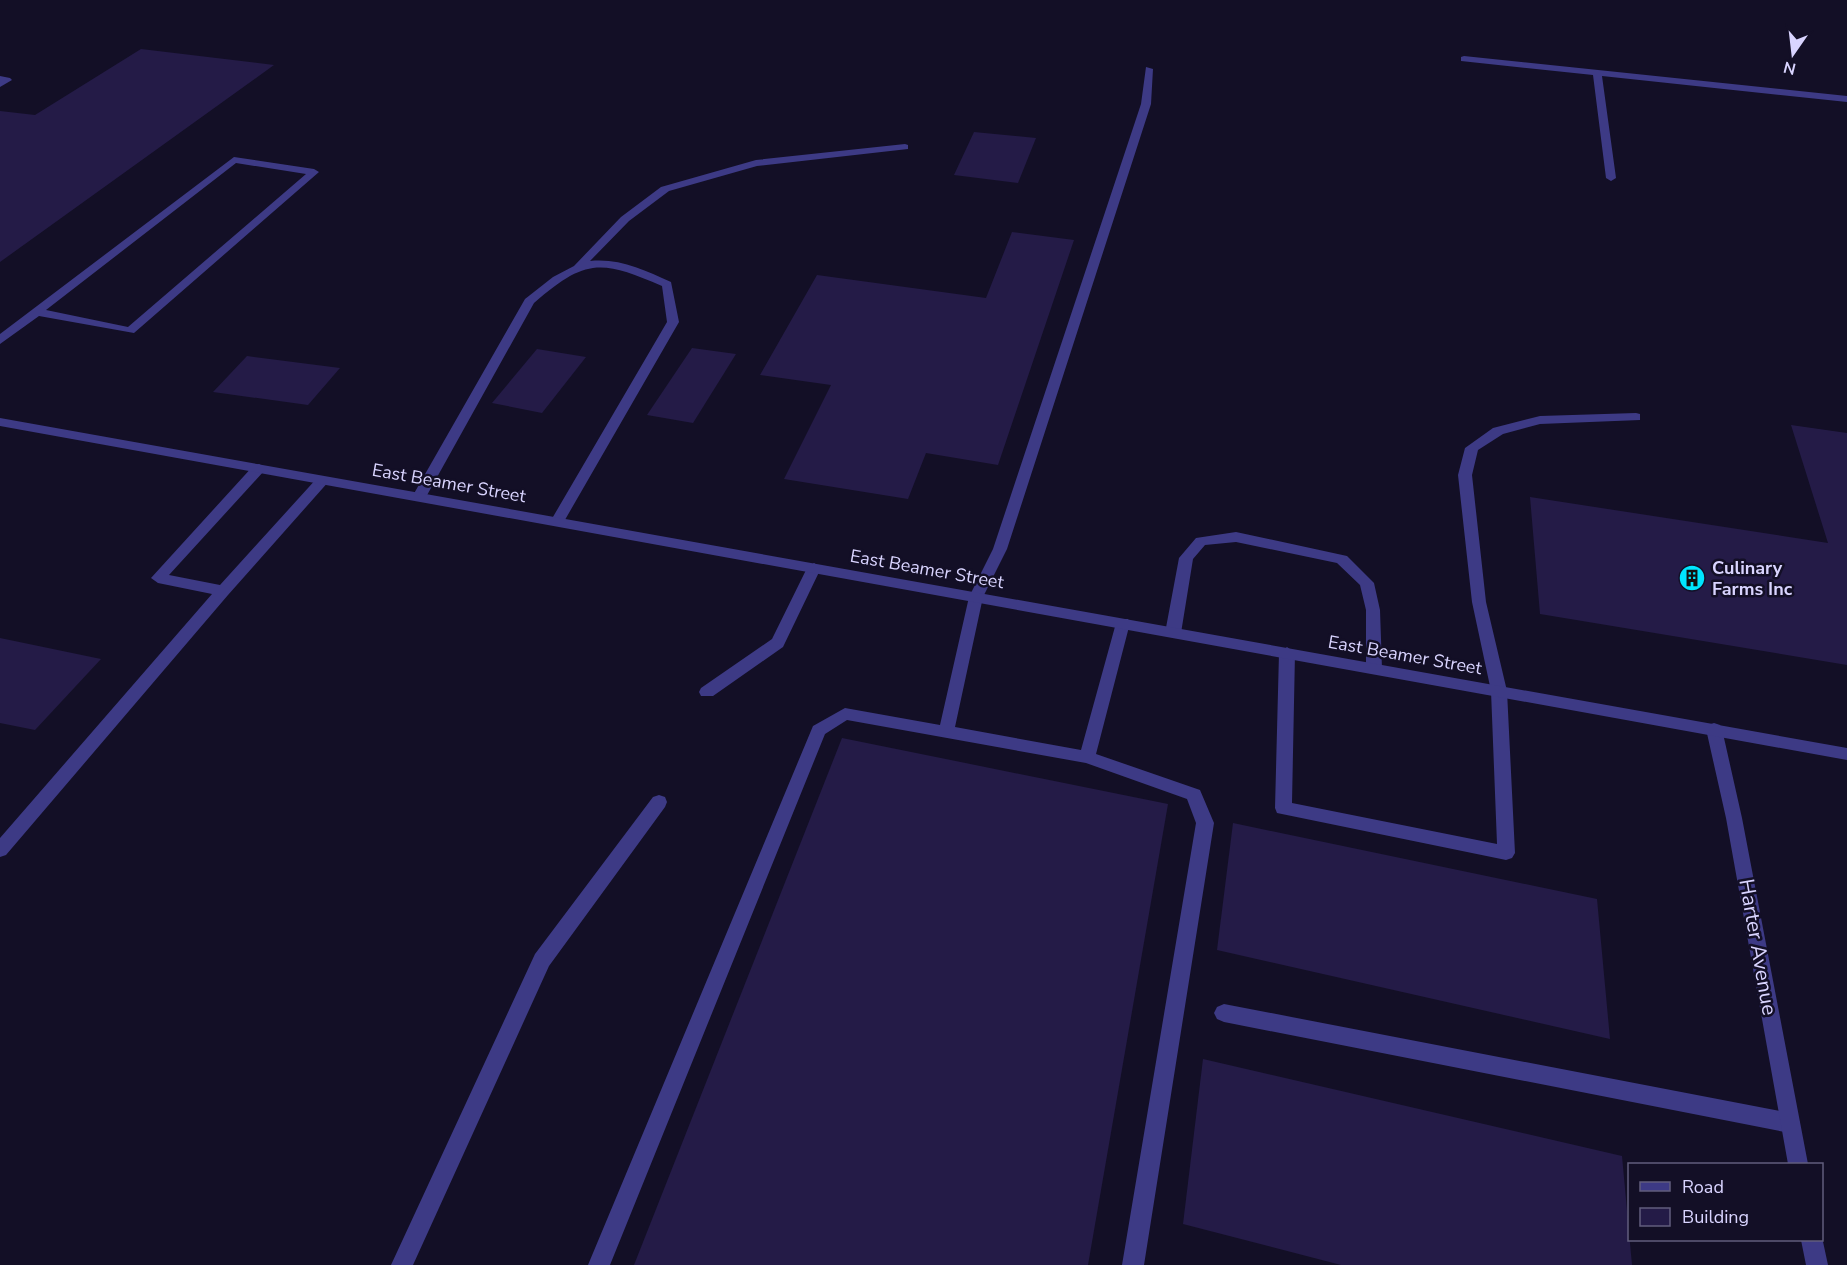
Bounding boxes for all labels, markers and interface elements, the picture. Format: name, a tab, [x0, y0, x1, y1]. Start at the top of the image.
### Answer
north arrow	[1763, 24, 1823, 84]
text: N	[1781, 55, 1798, 80]
street label: East Beamer Street	[370, 458, 529, 508]
street label: East Beamer Street	[848, 544, 1007, 594]
place label: Culinary Farms Inc	[1712, 556, 1793, 601]
building icon: Culinary Farms Inc	[1677, 563, 1707, 593]
street label: East Beamer Street	[1326, 630, 1485, 680]
street label: Harter Avenue	[1732, 877, 1784, 1017]
legend	[1628, 1163, 1823, 1241]
text: Road	[1682, 1175, 1724, 1199]
text: Building	[1682, 1205, 1749, 1229]

